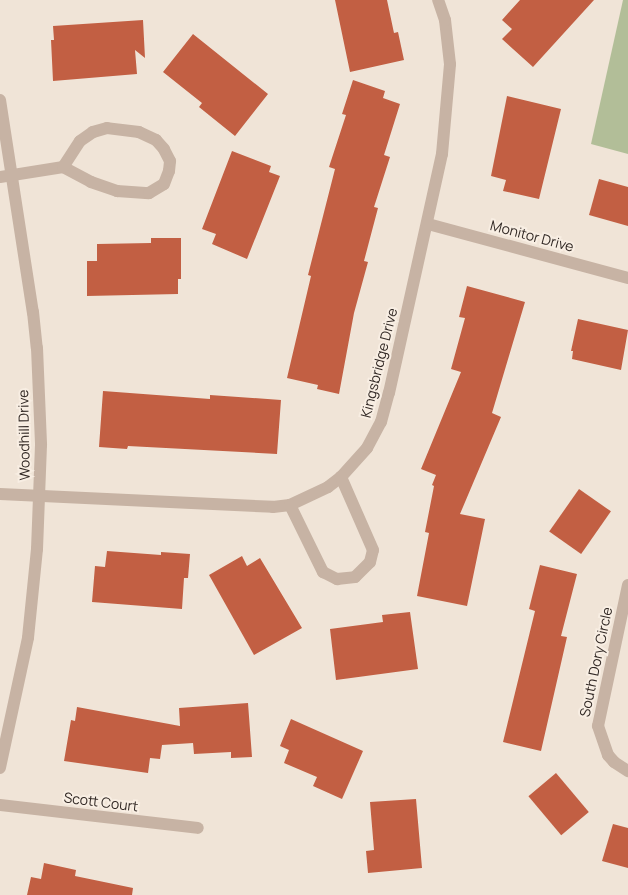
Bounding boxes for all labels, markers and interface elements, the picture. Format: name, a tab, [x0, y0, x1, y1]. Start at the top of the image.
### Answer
street label: Monitor Drive	[488, 217, 576, 255]
street label: Kingsbridge Drive	[357, 306, 401, 420]
street label: Woodhill Drive	[15, 389, 33, 481]
street label: South Dory Circle	[576, 605, 616, 719]
street label: Scott Court	[63, 789, 139, 815]

